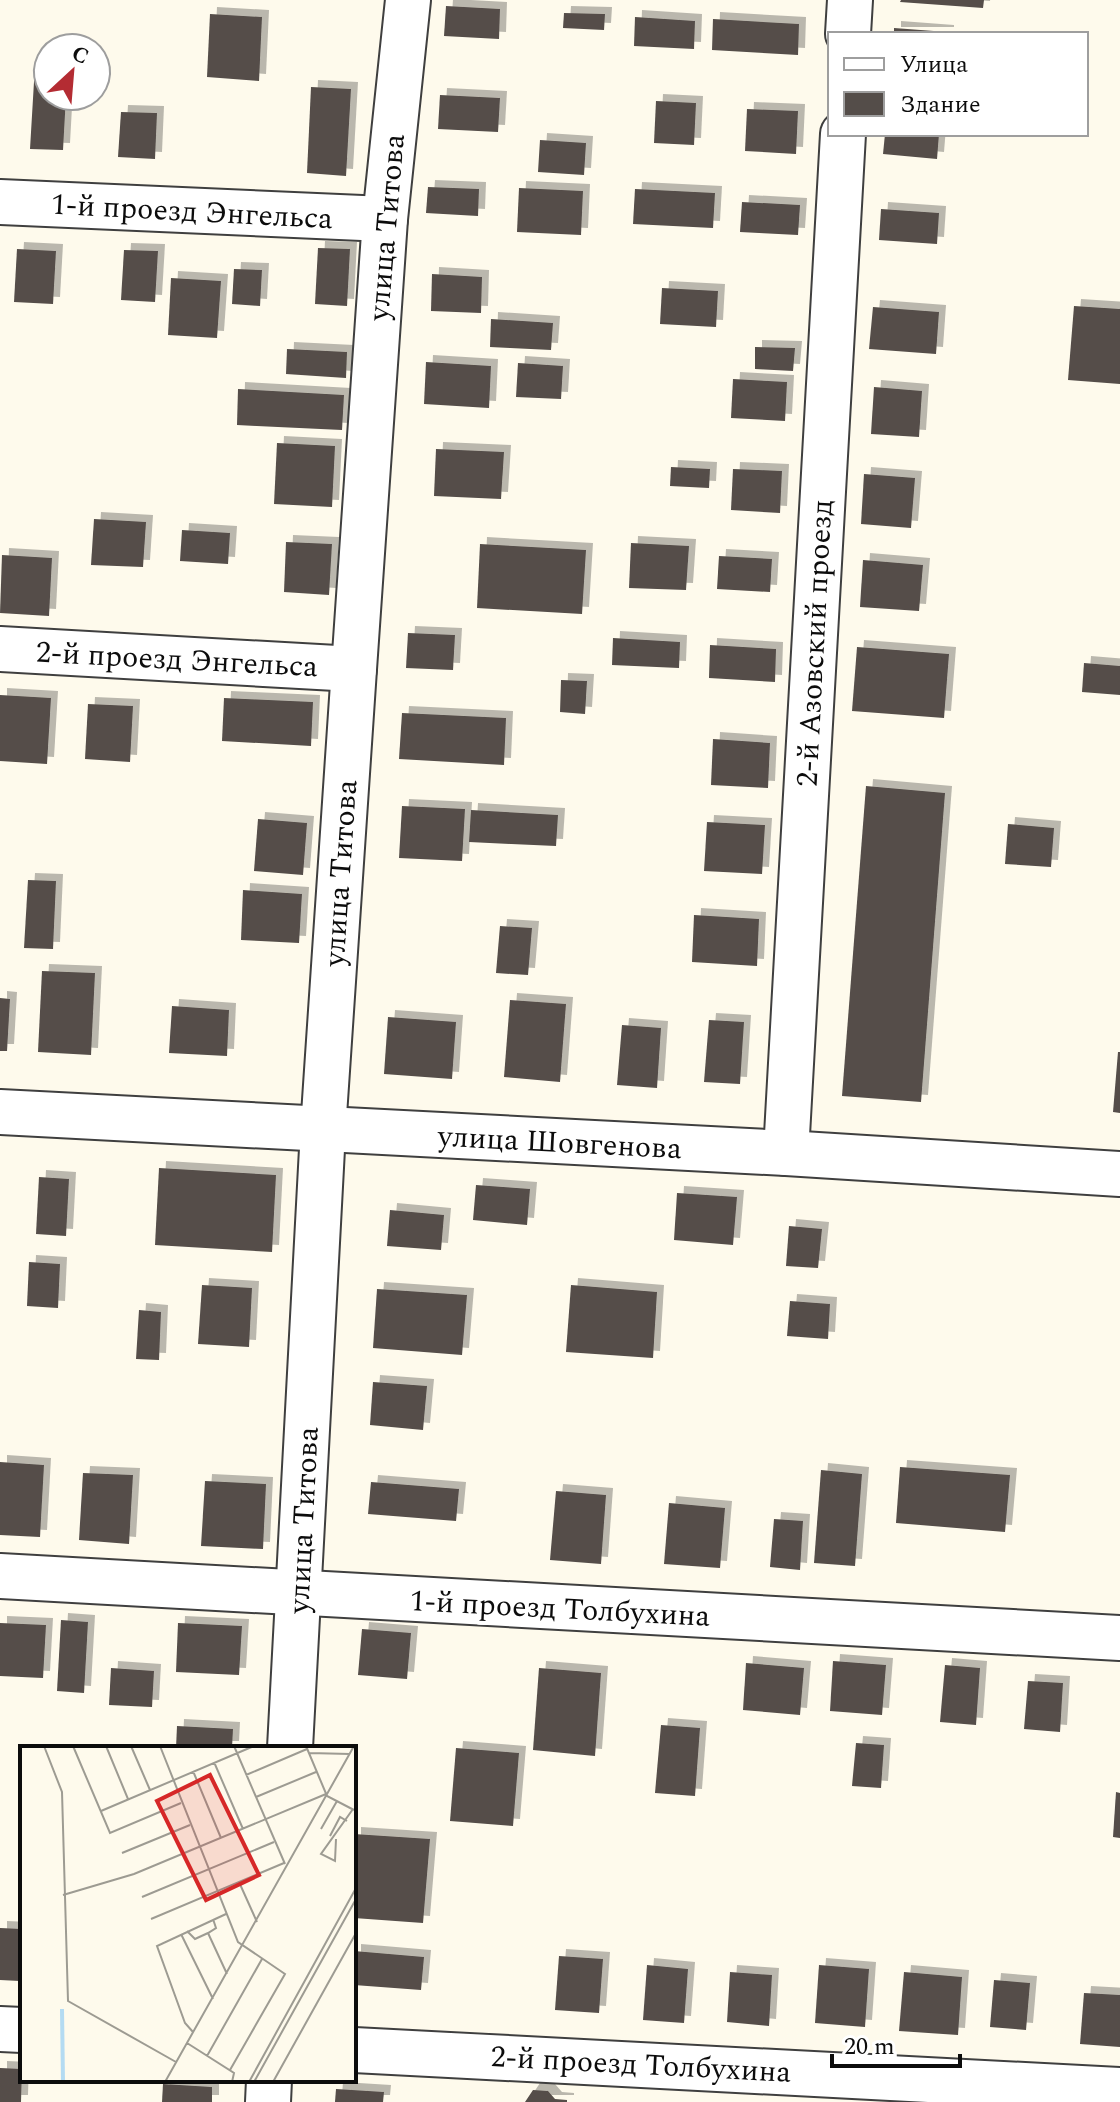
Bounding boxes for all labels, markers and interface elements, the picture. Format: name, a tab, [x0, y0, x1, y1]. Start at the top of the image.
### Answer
north arrow	[32, 32, 112, 112]
legend	[828, 32, 1088, 136]
text: С	[66, 37, 94, 74]
text: Улица	[900, 47, 968, 83]
text: Здание	[900, 87, 981, 123]
street label: улица Титова	[356, 131, 418, 323]
street label: 1-й проезд Энгельса	[50, 182, 334, 242]
street label: 2-й Азовский проезд	[784, 498, 846, 788]
street label: 2-й проезд Энгельса	[35, 630, 319, 690]
street label: улица Титова	[311, 778, 370, 969]
street label: улица Шовгенова	[436, 1114, 683, 1172]
street label: улица Титова	[276, 1425, 332, 1616]
street label: 1-й проезд Толбухина	[408, 1578, 712, 1640]
inset map	[20, 1746, 356, 2082]
scale bar	[832, 2018, 960, 2068]
text: 20 m	[844, 2029, 895, 2065]
street label: 2-й проезд Толбухина	[489, 2034, 793, 2096]

